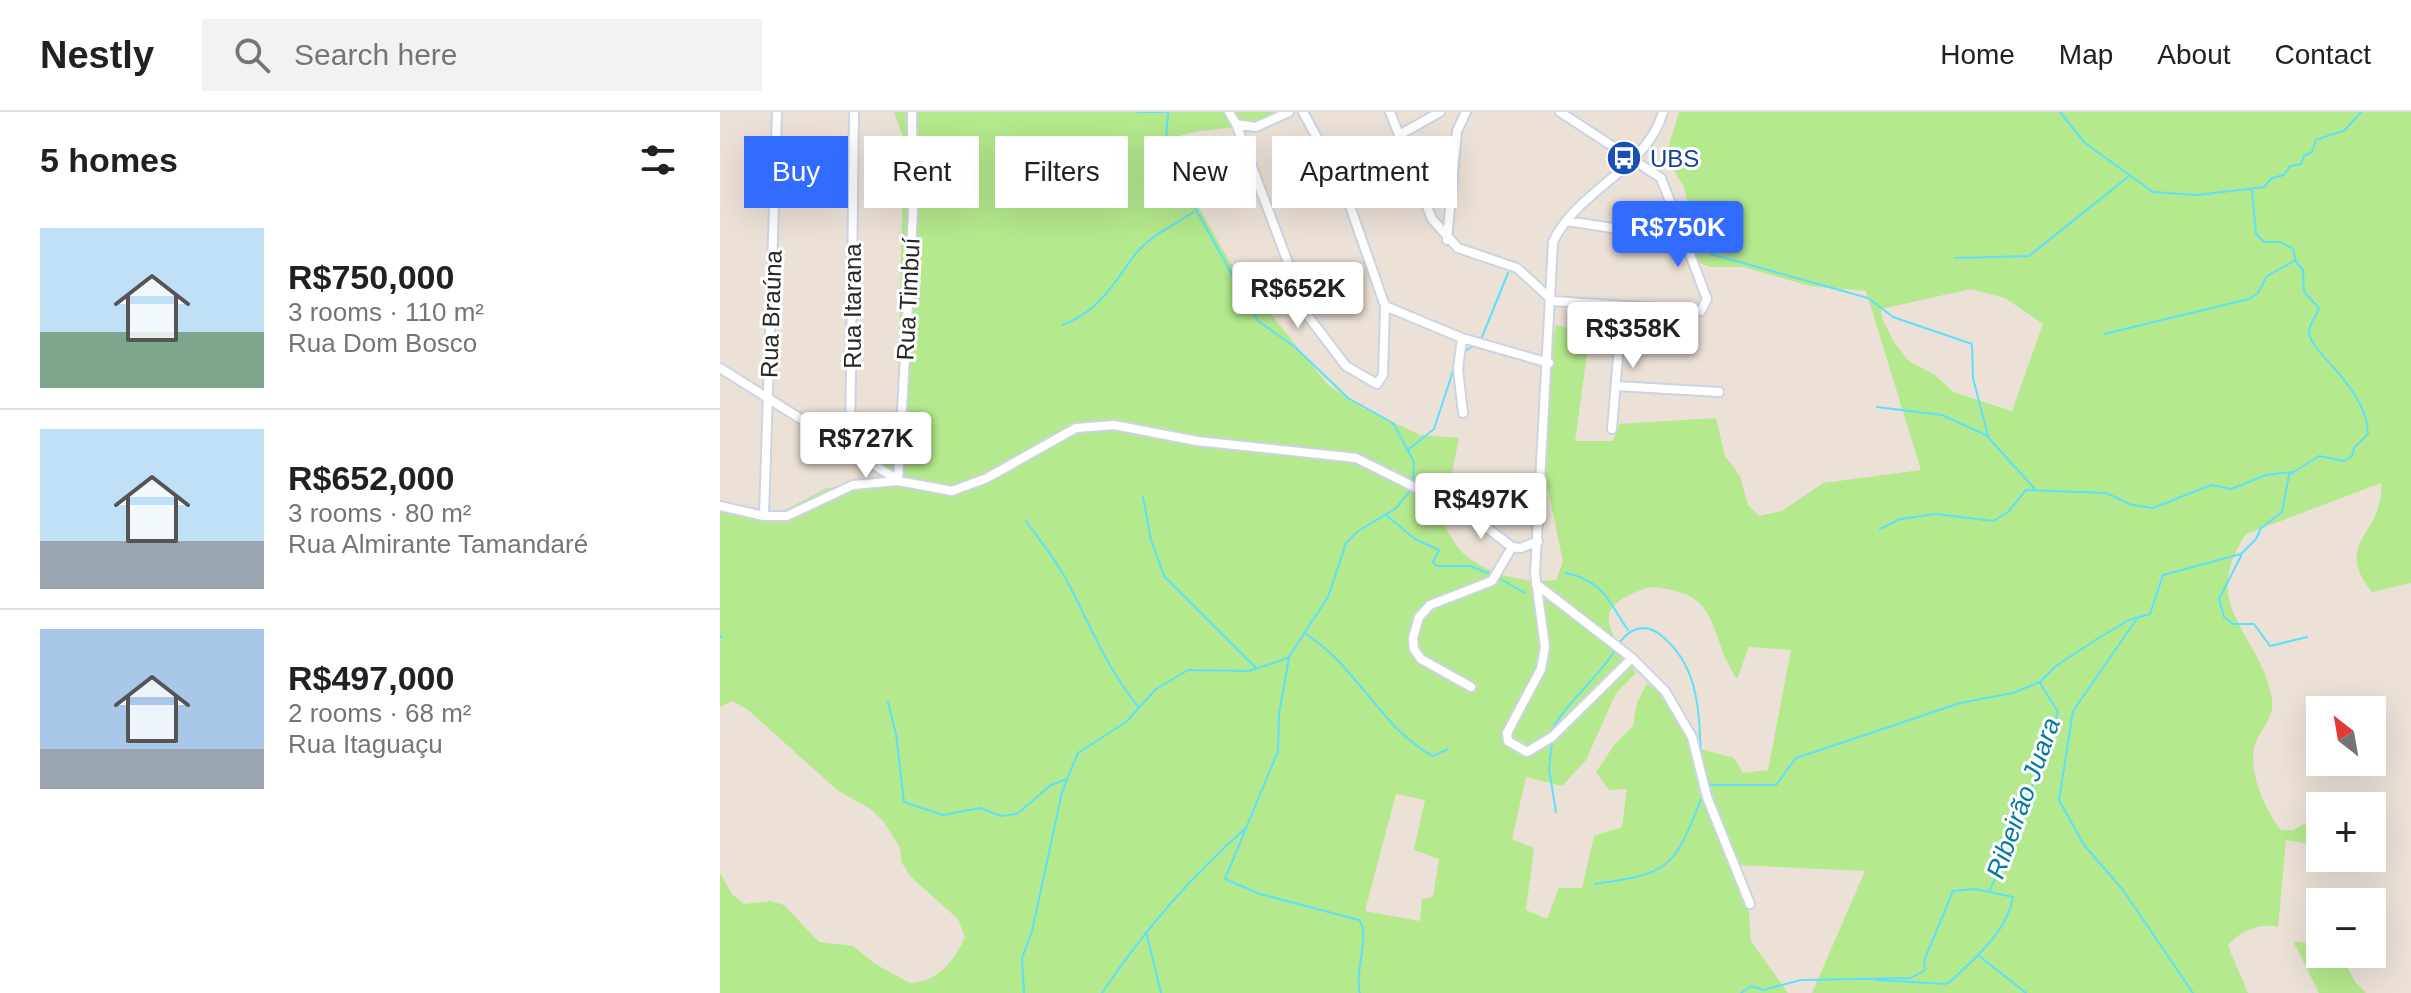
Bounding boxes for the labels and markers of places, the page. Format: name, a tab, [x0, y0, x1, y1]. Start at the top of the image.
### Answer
bus stop icon: UBS	[1605, 139, 1643, 177]
place label: UBS	[1650, 145, 1699, 172]
pin: R$750K	[1613, 201, 1743, 269]
pin: R$652K	[1233, 262, 1363, 330]
pin: R$358K	[1568, 302, 1698, 370]
pin: R$727K	[801, 412, 931, 480]
pin: R$497K	[1416, 473, 1546, 541]

